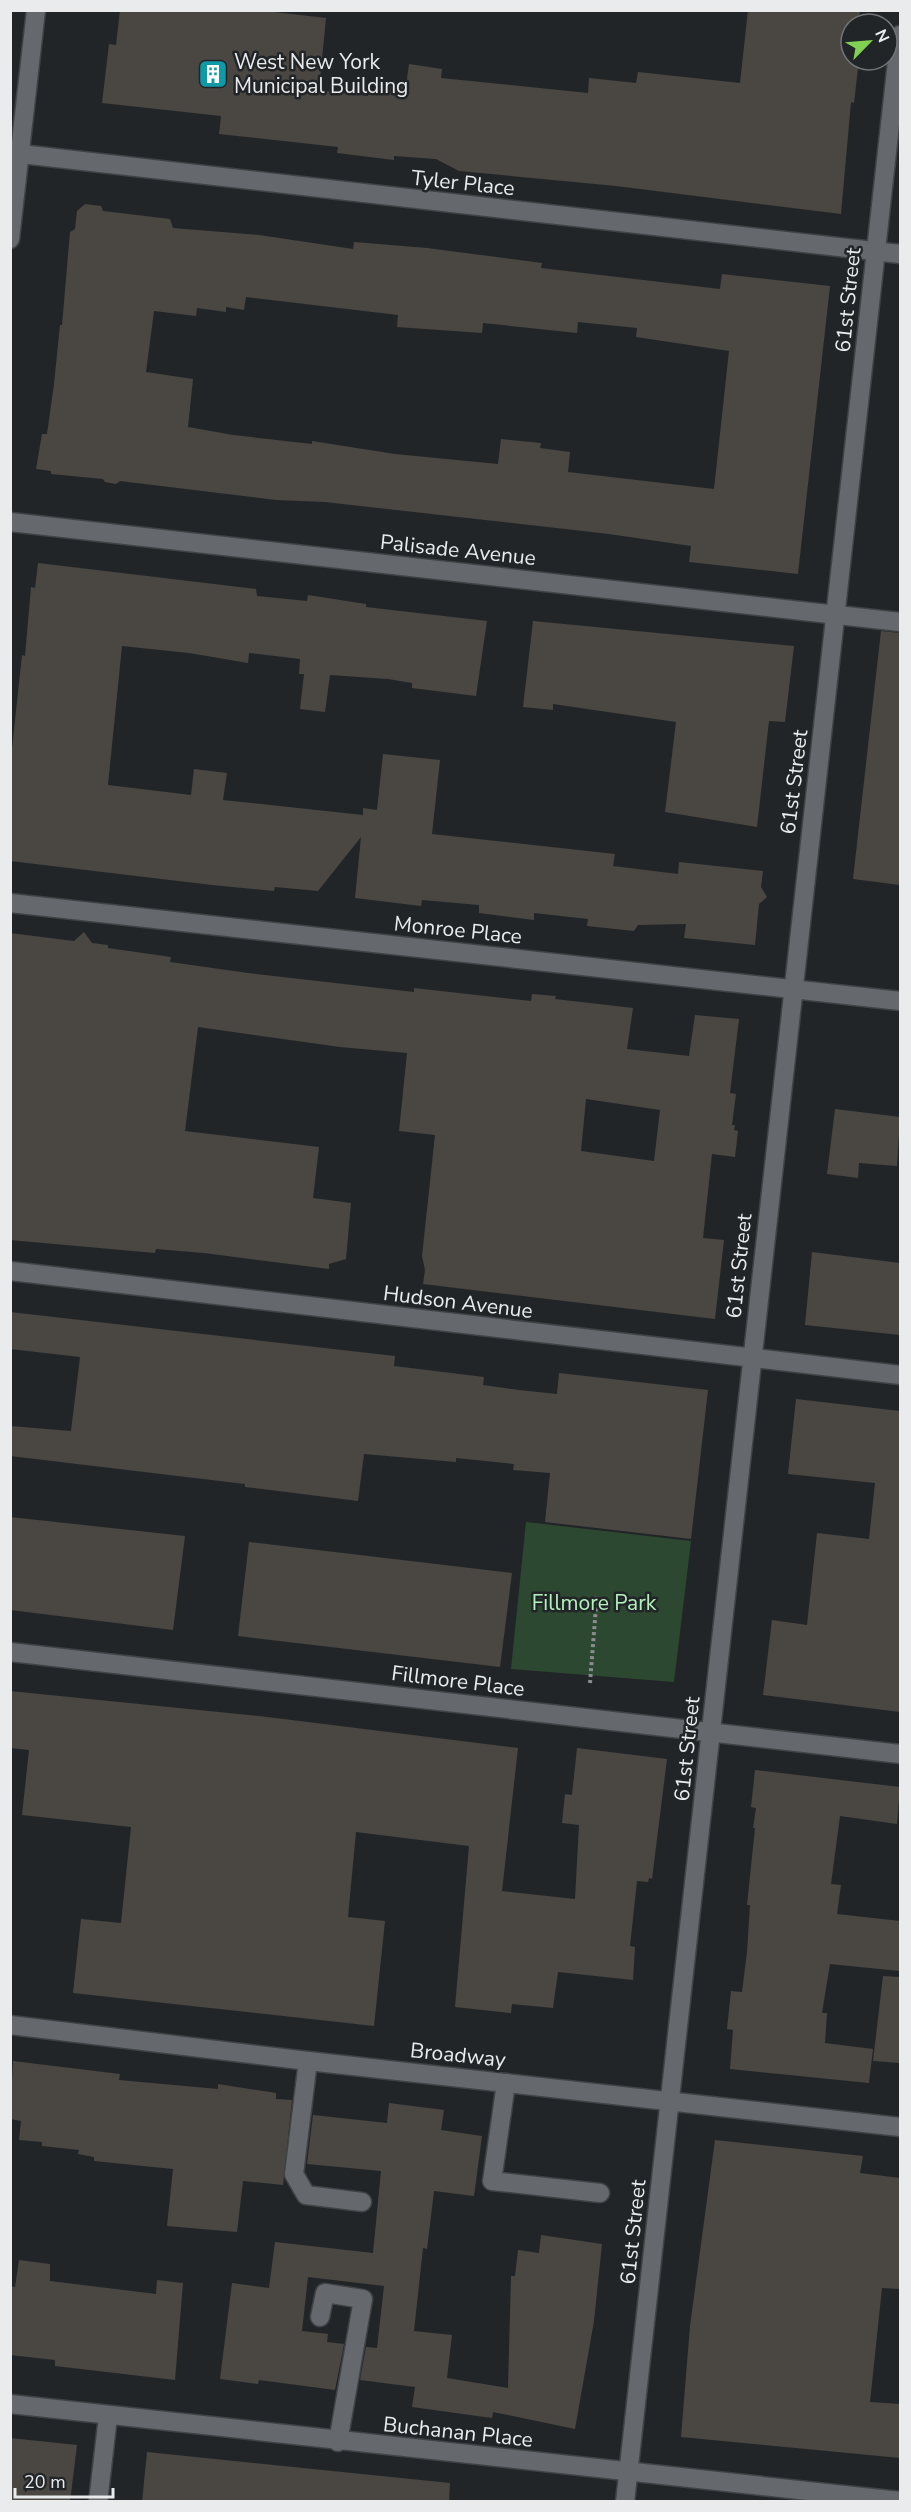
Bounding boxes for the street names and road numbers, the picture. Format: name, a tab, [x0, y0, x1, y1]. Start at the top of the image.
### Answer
street label: Tyler Place	[410, 164, 516, 202]
street label: 61st Street	[829, 246, 867, 354]
street label: Palisade Avenue	[379, 528, 537, 572]
street label: 61st Street	[774, 727, 814, 836]
street label: Monroe Place	[393, 909, 523, 951]
street label: 61st Street	[720, 1212, 758, 1320]
street label: Hudson Avenue	[382, 1279, 534, 1325]
street label: Fillmore Place	[390, 1659, 526, 1703]
street label: 61st Street	[668, 1695, 706, 1803]
street label: Broadway	[409, 2036, 507, 2074]
street label: 61st Street	[614, 2178, 652, 2286]
street label: Buchanan Place	[382, 2410, 534, 2454]

